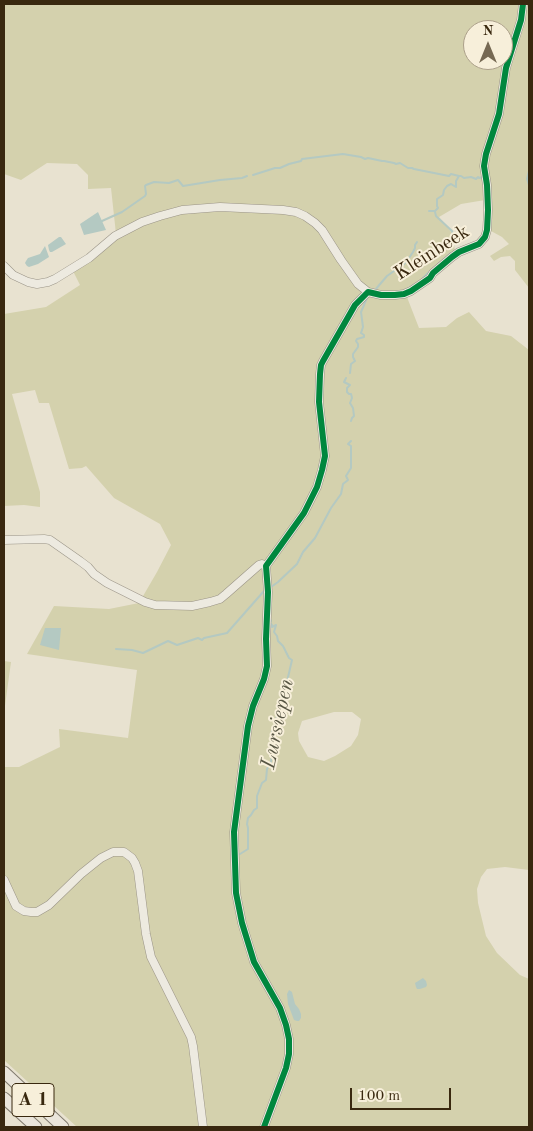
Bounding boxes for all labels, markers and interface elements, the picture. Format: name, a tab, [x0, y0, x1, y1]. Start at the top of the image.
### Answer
north arrow	[463, 20, 513, 70]
text: N	[483, 24, 493, 38]
street label: Kleinbeek	[390, 220, 474, 286]
water label: Lursiepen	[256, 677, 300, 771]
scale bar	[353, 1078, 454, 1110]
road number: A 1	[12, 1084, 54, 1116]
text: 100 m	[358, 1089, 400, 1104]

